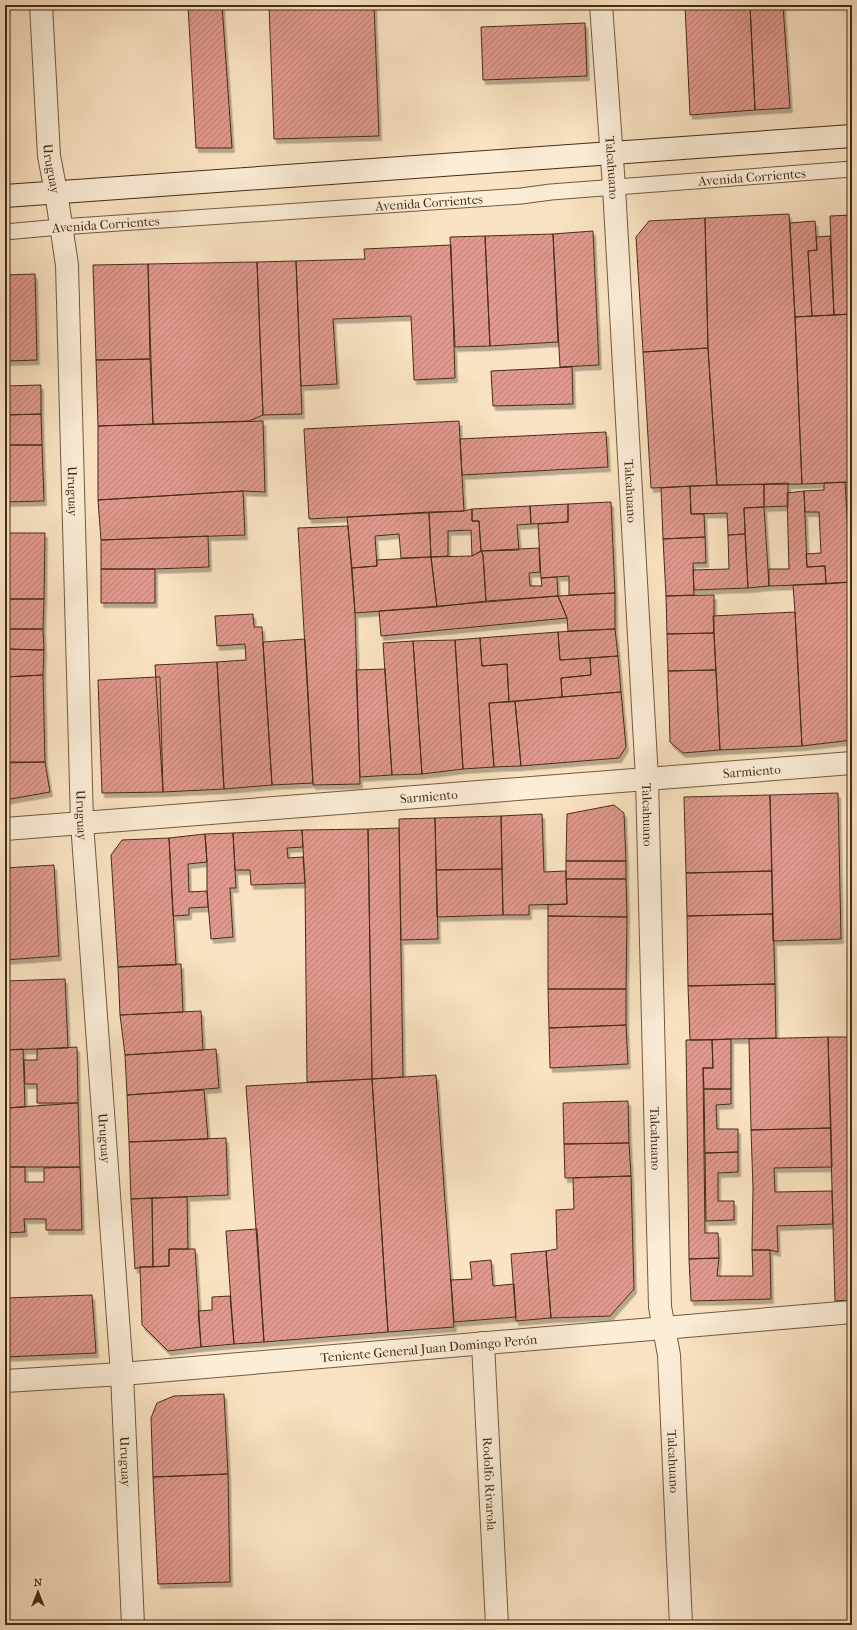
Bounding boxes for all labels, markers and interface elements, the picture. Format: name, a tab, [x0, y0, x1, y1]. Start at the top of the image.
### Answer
street label: Talcahuano	[603, 135, 622, 200]
street label: Uruguay	[41, 143, 64, 196]
street label: Avenida Corrientes	[697, 165, 806, 188]
street label: Avenida Corrientes	[374, 191, 483, 213]
street label: Avenida Corrientes	[50, 213, 160, 235]
street label: Talcahuano	[622, 459, 640, 524]
street label: Uruguay	[65, 466, 81, 518]
street label: Sarmiento	[722, 761, 782, 781]
street label: Talcahuano	[640, 783, 656, 847]
street label: Sarmiento	[399, 786, 459, 806]
street label: Uruguay	[74, 790, 91, 842]
street label: Talcahuano	[648, 1107, 664, 1171]
street label: Uruguay	[96, 1113, 114, 1165]
street label: Teniente General Juan Domingo Perón	[320, 1331, 538, 1365]
street label: Talcahuano	[665, 1429, 683, 1494]
street label: Uruguay	[117, 1436, 134, 1488]
street label: Rodolfo Rivarola	[480, 1437, 500, 1532]
north arrow	[18, 1572, 58, 1612]
text: N	[34, 1576, 43, 1589]

